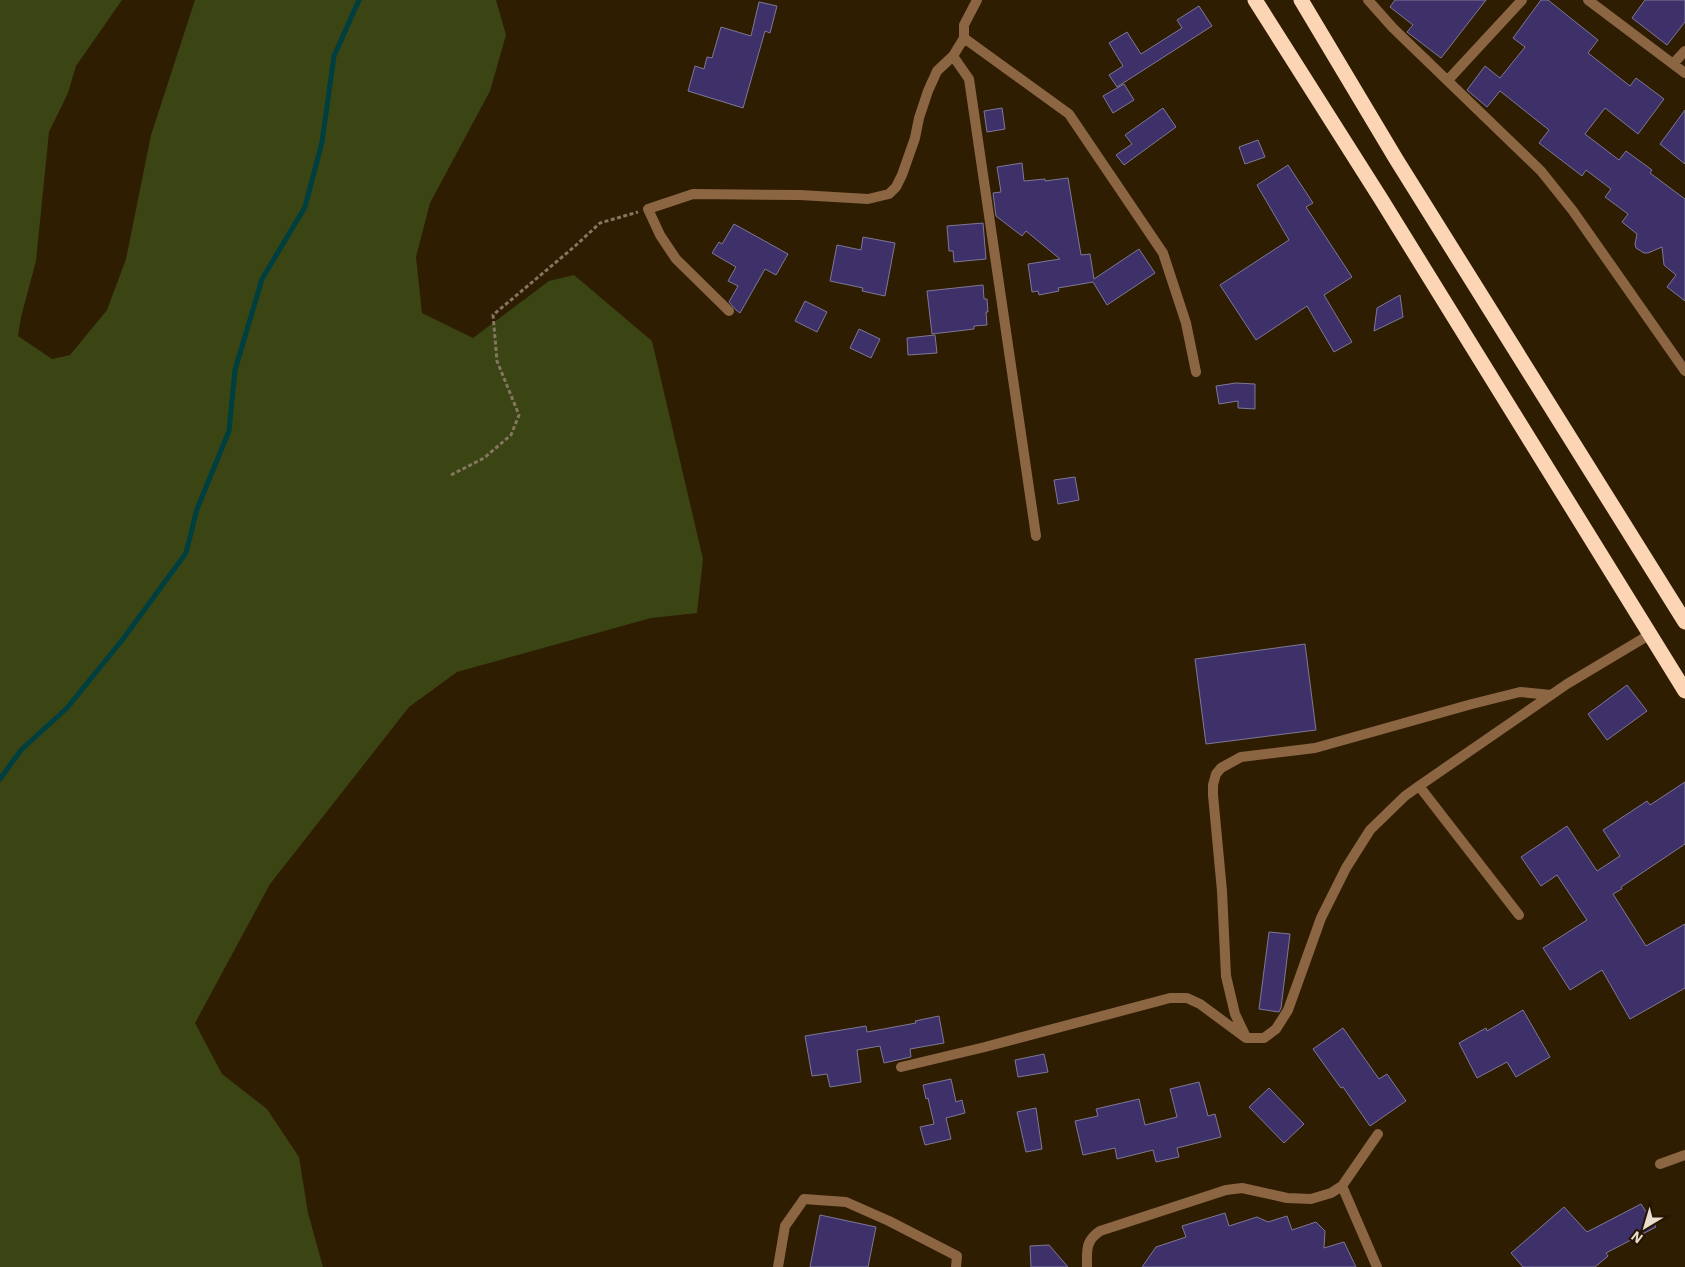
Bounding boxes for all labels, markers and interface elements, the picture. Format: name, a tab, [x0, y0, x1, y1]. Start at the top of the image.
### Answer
north arrow	[1620, 1202, 1670, 1252]
text: N	[1627, 1227, 1647, 1247]

